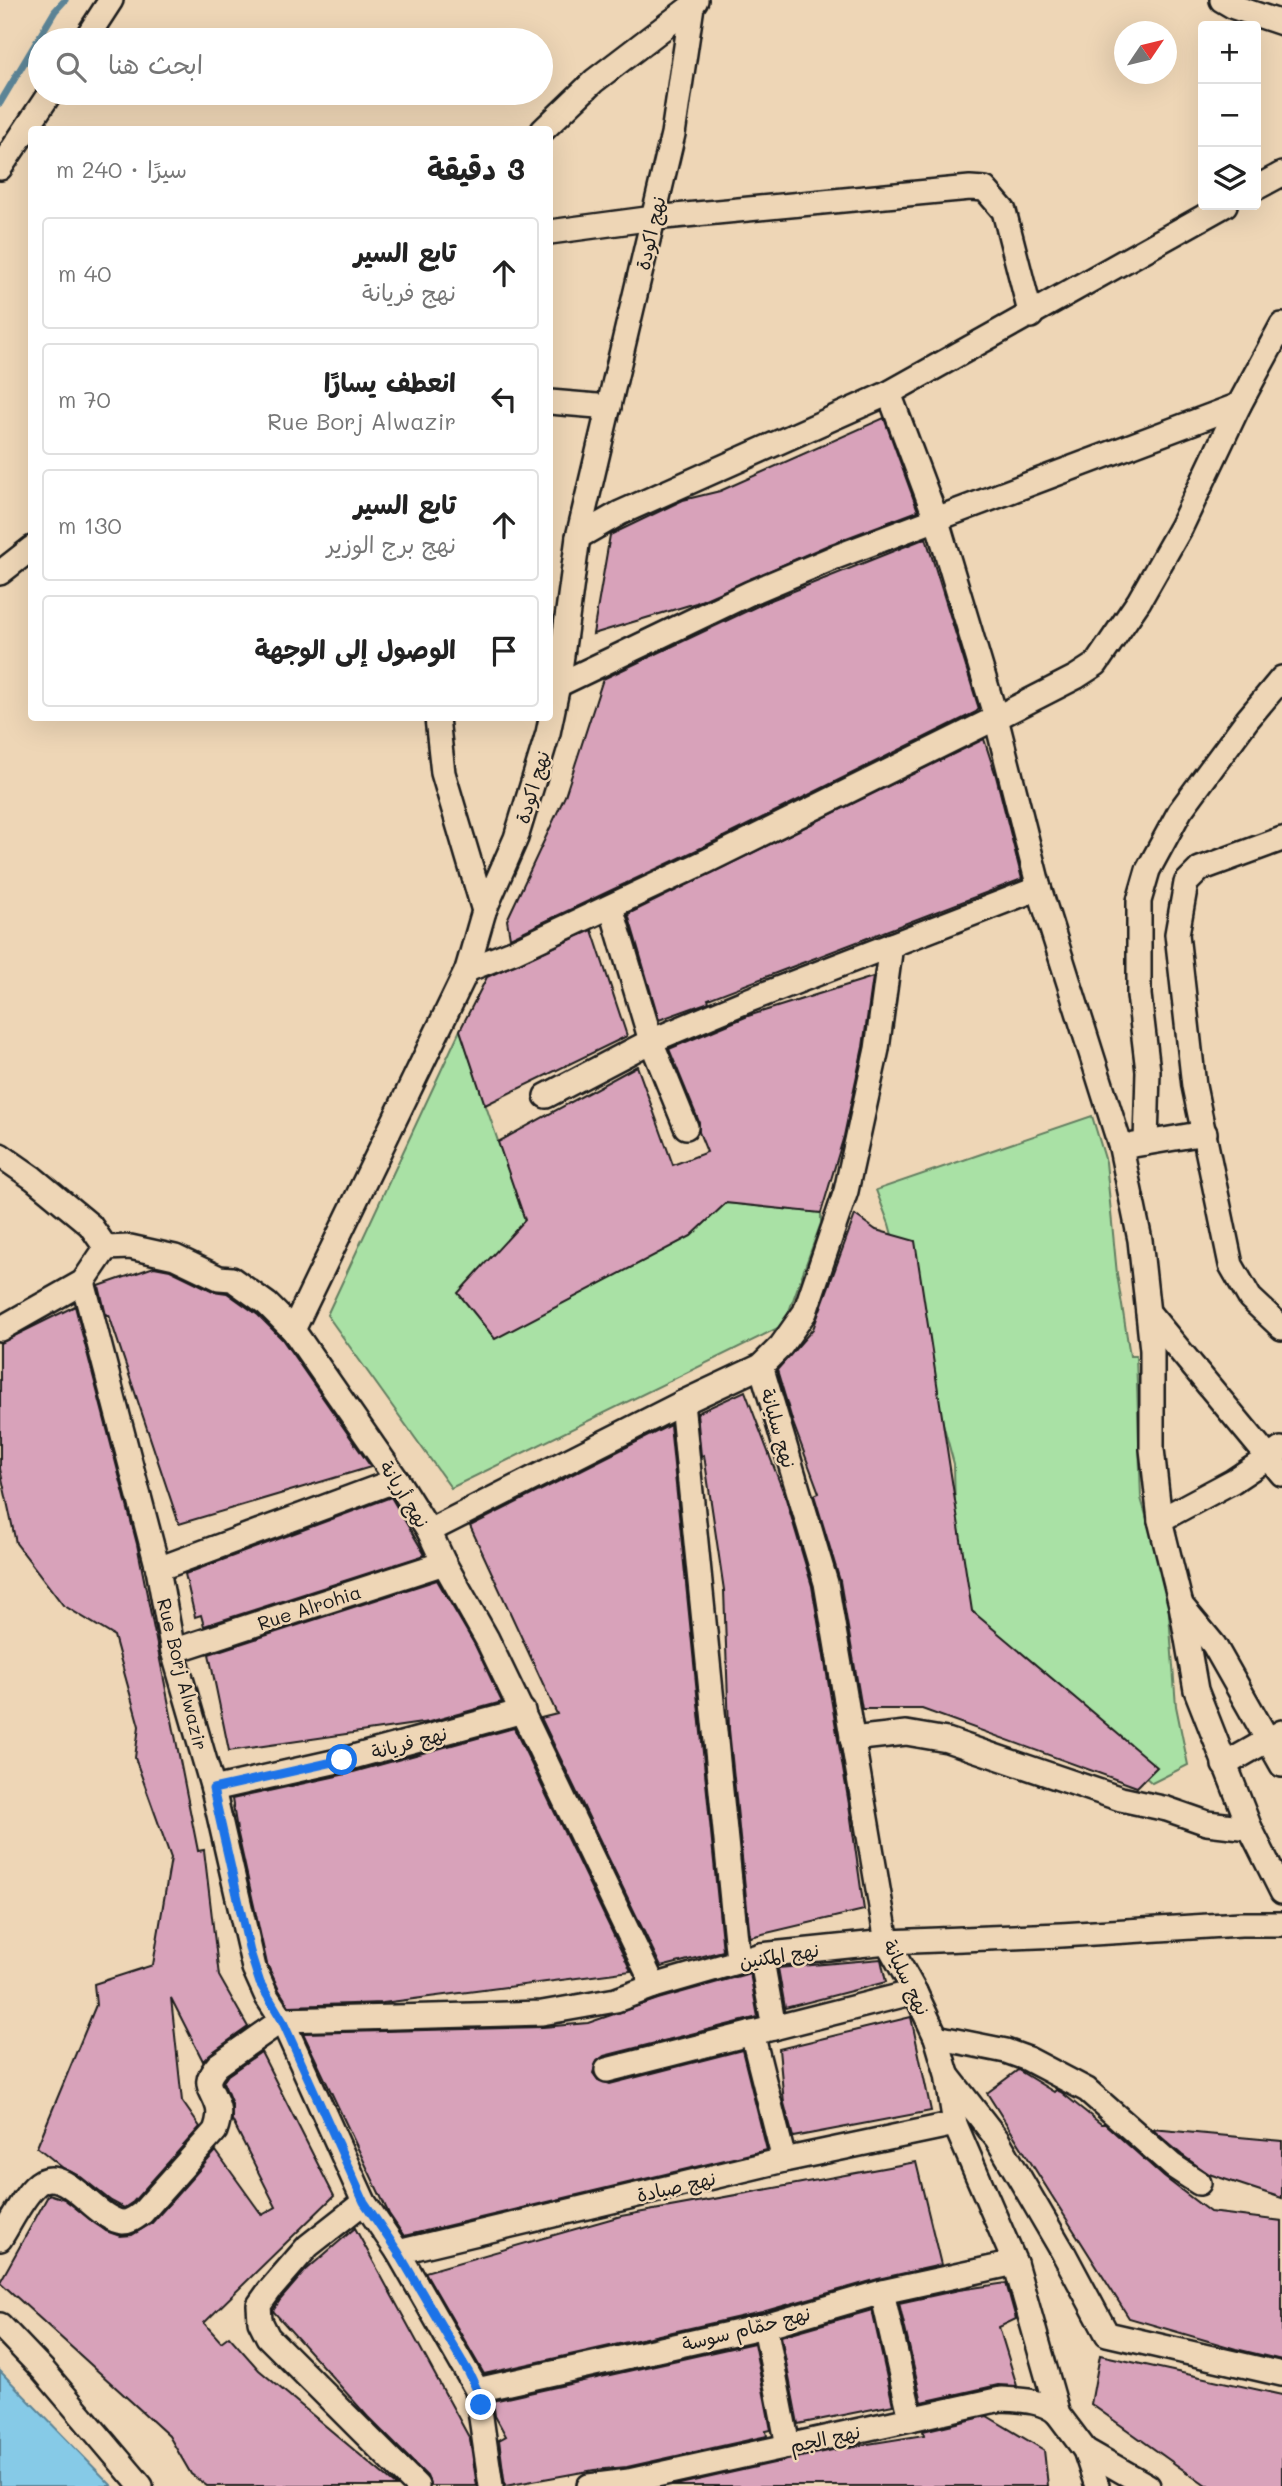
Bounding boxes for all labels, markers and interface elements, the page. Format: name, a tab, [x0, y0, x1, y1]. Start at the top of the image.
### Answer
north arrow	[1114, 21, 1177, 84]
map controls	[1198, 21, 1261, 210]
button: +	[1198, 21, 1261, 84]
search box	[28, 28, 553, 105]
text: ابحث هنا	[108, 47, 203, 81]
icon: search	[52, 48, 90, 86]
button: −	[1198, 84, 1261, 147]
button: layers	[1198, 147, 1261, 210]
text: 3 دقيقة	[427, 148, 525, 188]
text: سيرًا · 240 m	[56, 154, 187, 184]
street label: نهج اكودة	[629, 194, 672, 273]
text: تابع السير	[354, 235, 456, 269]
icon: ahead	[485, 254, 523, 292]
text: 40 m	[58, 258, 111, 288]
text: نهج فريانة	[362, 277, 456, 307]
text: انعطف يسارًا	[324, 365, 456, 399]
icon: left	[485, 380, 523, 418]
text: 70 m	[58, 384, 111, 414]
text: Rue Borj Alwazir	[267, 406, 456, 436]
text: تابع السير	[354, 487, 456, 521]
icon: ahead	[485, 506, 523, 544]
text: 130 m	[58, 510, 122, 540]
text: نهج برج الوزير	[327, 529, 456, 559]
text: الوصول إلى الوجهة	[254, 632, 456, 666]
icon: arrive	[485, 632, 523, 670]
street label: نهج اكودة	[509, 748, 556, 827]
street label: نهج سليانة	[755, 1385, 802, 1471]
street label: نهج أريانة	[374, 1456, 435, 1533]
street label: Rue Alrohia	[254, 1578, 364, 1636]
street label: Rue Borj Alwazir	[152, 1595, 214, 1753]
street label: نهج فريانة	[368, 1720, 450, 1765]
route start	[326, 1744, 357, 1775]
street label: نهج سليانة	[877, 1935, 936, 2020]
street label: نهج المكنين	[737, 1936, 821, 1975]
street label: نهج صيادة	[634, 2165, 718, 2208]
street label: نهج حمّام سوسة	[679, 2300, 814, 2359]
route end	[465, 2389, 496, 2420]
street label: نهج الجم	[788, 2418, 863, 2461]

